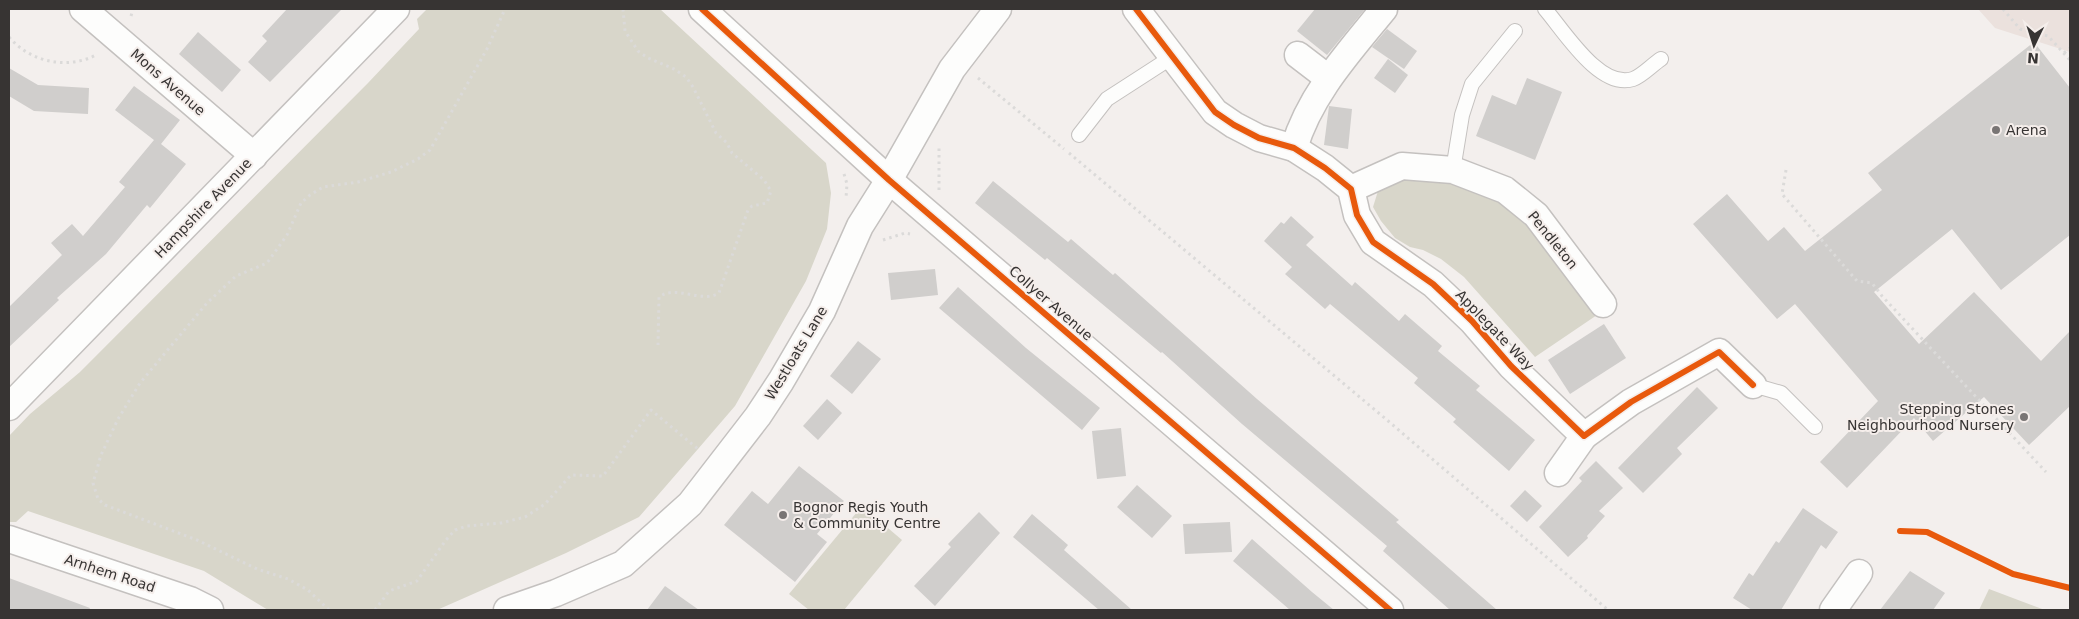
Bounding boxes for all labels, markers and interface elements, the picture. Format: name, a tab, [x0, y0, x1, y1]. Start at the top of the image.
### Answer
north arrow	[2009, 20, 2059, 70]
street label: Mons Avenue	[128, 45, 208, 119]
text: N	[2027, 50, 2039, 66]
place label: Arena	[2006, 122, 2047, 138]
marker: Arena	[1990, 124, 2002, 136]
street label: Hampshire Avenue	[151, 155, 255, 261]
street label: Pendleton	[1525, 208, 1581, 272]
street label: Collyer Avenue	[1006, 262, 1096, 344]
street label: Applegate Way	[1453, 286, 1537, 374]
street label: Westloats Lane	[762, 303, 830, 403]
place label: Stepping Stones Neighbourhood Nursery	[1847, 401, 2014, 433]
marker: Stepping Stones Neighbourhood Nursery	[2018, 411, 2030, 423]
place label: Bognor Regis Youth & Community Centre	[793, 499, 941, 531]
marker: Bognor Regis Youth & Community Centre	[777, 509, 789, 521]
street label: Arnhem Road	[63, 551, 157, 595]

